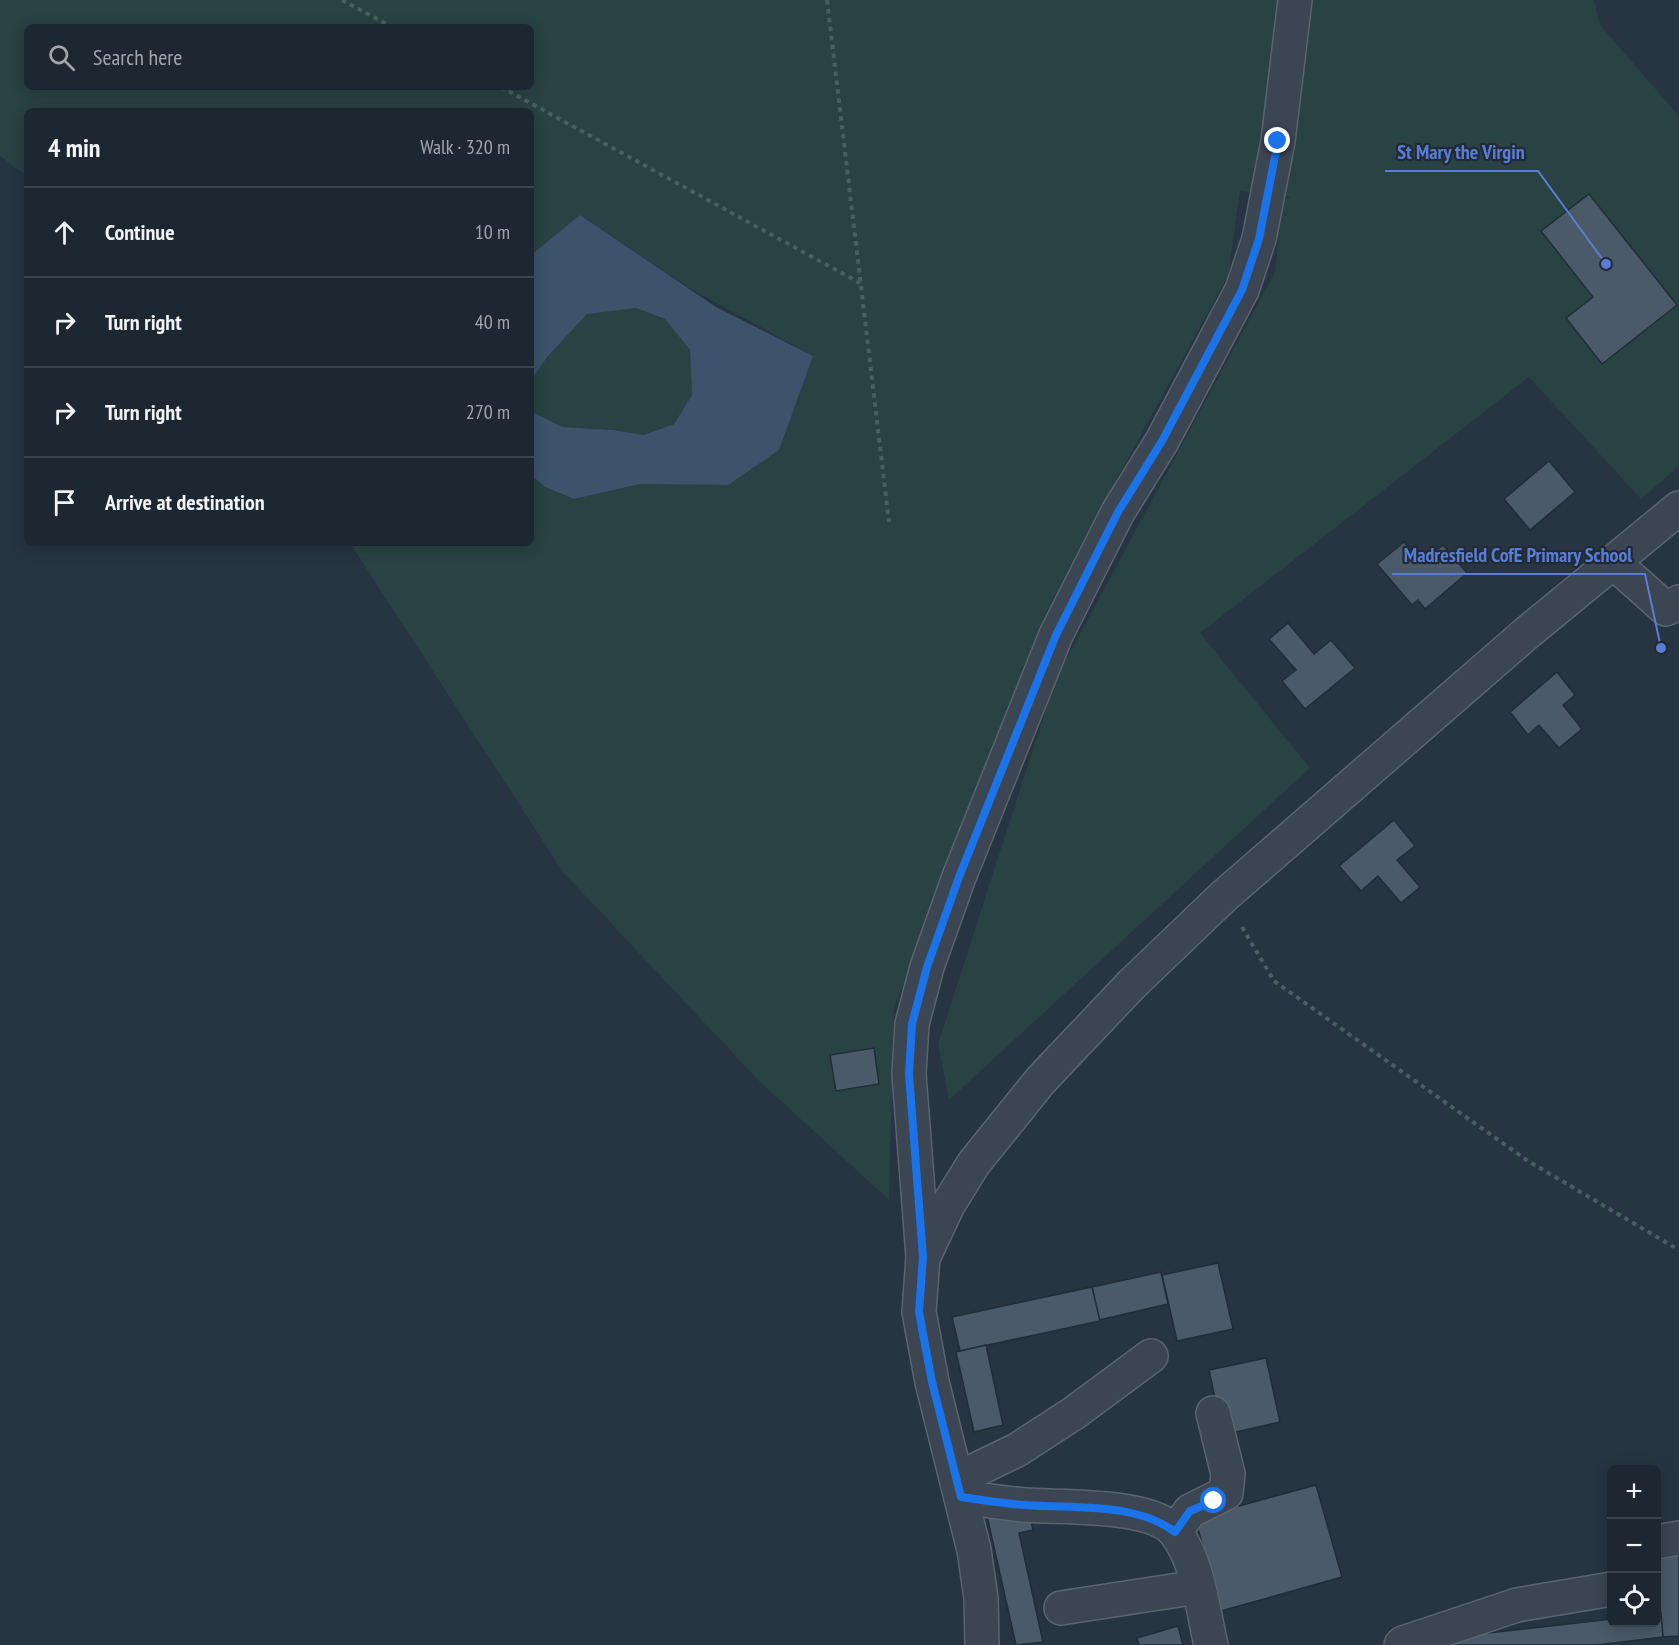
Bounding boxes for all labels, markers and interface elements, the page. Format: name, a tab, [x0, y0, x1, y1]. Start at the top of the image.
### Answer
search box	[24, 24, 534, 90]
icon: search	[45, 41, 78, 74]
text: Search here	[93, 43, 182, 71]
route end	[1264, 127, 1290, 153]
text: 4 min	[48, 131, 101, 164]
callout: St Mary the Virgin	[1385, 133, 1538, 171]
text: Walk · 320 m	[420, 134, 510, 160]
text: St Mary the Virgin	[1397, 139, 1525, 165]
icon: ahead	[48, 216, 81, 249]
text: Continue	[105, 218, 175, 246]
text: 10 m	[475, 219, 510, 245]
icon: right	[48, 306, 81, 339]
text: Turn right	[105, 308, 182, 336]
text: 40 m	[475, 309, 510, 335]
icon: right	[48, 396, 81, 429]
text: Turn right	[105, 398, 182, 426]
text: 270 m	[466, 399, 510, 425]
icon: arrive	[48, 486, 81, 519]
text: Arrive at destination	[105, 488, 265, 516]
callout: Madresfield CofE Primary School	[1392, 536, 1645, 574]
text: Madresfield CofE Primary School	[1404, 542, 1632, 568]
map controls	[1607, 1465, 1661, 1627]
button: +	[1607, 1465, 1661, 1519]
route start	[1200, 1487, 1226, 1513]
button: −	[1607, 1519, 1661, 1573]
button: locate	[1607, 1573, 1661, 1627]

